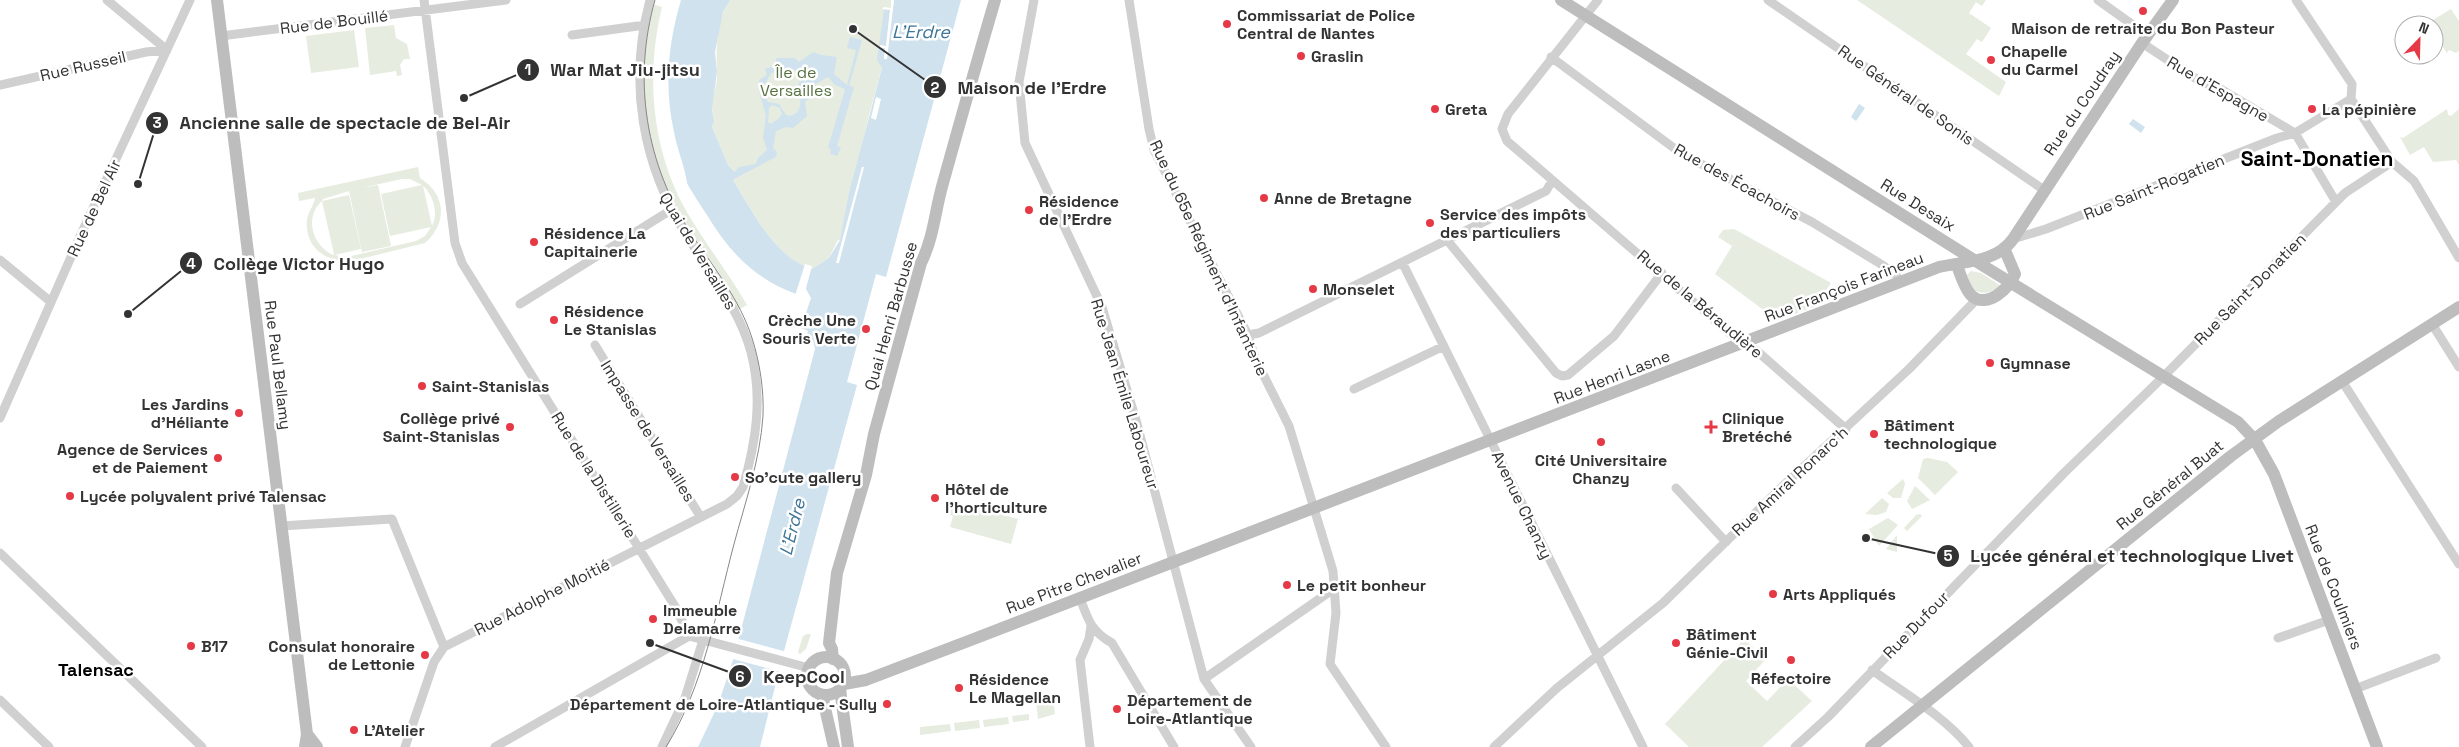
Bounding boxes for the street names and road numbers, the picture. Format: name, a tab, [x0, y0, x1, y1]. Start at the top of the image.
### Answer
street label: Rue de Bouillé	[279, 5, 389, 39]
street label: Rue Général de Sonis	[1834, 40, 1978, 150]
street label: Rue Russeil	[38, 46, 128, 86]
street label: Rue du Coudray	[2039, 46, 2125, 160]
street label: Rue d'Espagne	[2163, 51, 2273, 127]
street label: Rue du 65e Régiment d'Infanterie	[1145, 137, 1273, 379]
street label: Rue des Écachoirs	[1670, 139, 1804, 225]
street label: Rue Saint-Rogatien	[2081, 149, 2227, 225]
street label: Rue de Bel Air	[62, 156, 126, 260]
street label: Rue Desaix	[1877, 174, 1959, 236]
street label: Quai de Versailles	[655, 188, 741, 314]
street label: Rue Saint-Donatien	[2190, 229, 2310, 349]
street label: Quai Henri Barbusse	[860, 239, 922, 393]
street label: Rue de la Béraudière	[1633, 245, 1767, 363]
street label: Rue François Farineau	[1762, 247, 1926, 327]
street label: Rue Jean Émile Laboureur	[1086, 296, 1164, 492]
street label: Rue Paul Bellamy	[260, 299, 296, 431]
street label: Rue Henri Lasne	[1551, 345, 1673, 409]
street label: Impasse de Versailles	[596, 356, 700, 506]
street label: Rue de la Distillerie	[547, 408, 641, 542]
street label: Rue Amiral Ronarc'h	[1727, 422, 1853, 540]
street label: Rue Général Buat	[2112, 435, 2228, 535]
street label: Avenue Chanzy	[1487, 447, 1557, 563]
street label: Rue de Coulmiers	[2300, 521, 2368, 653]
street label: Rue Pitre Chevalier	[1003, 547, 1145, 619]
street label: Rue Adolphe Moitié	[471, 554, 613, 640]
street label: Rue Dufour	[1878, 587, 1954, 663]

